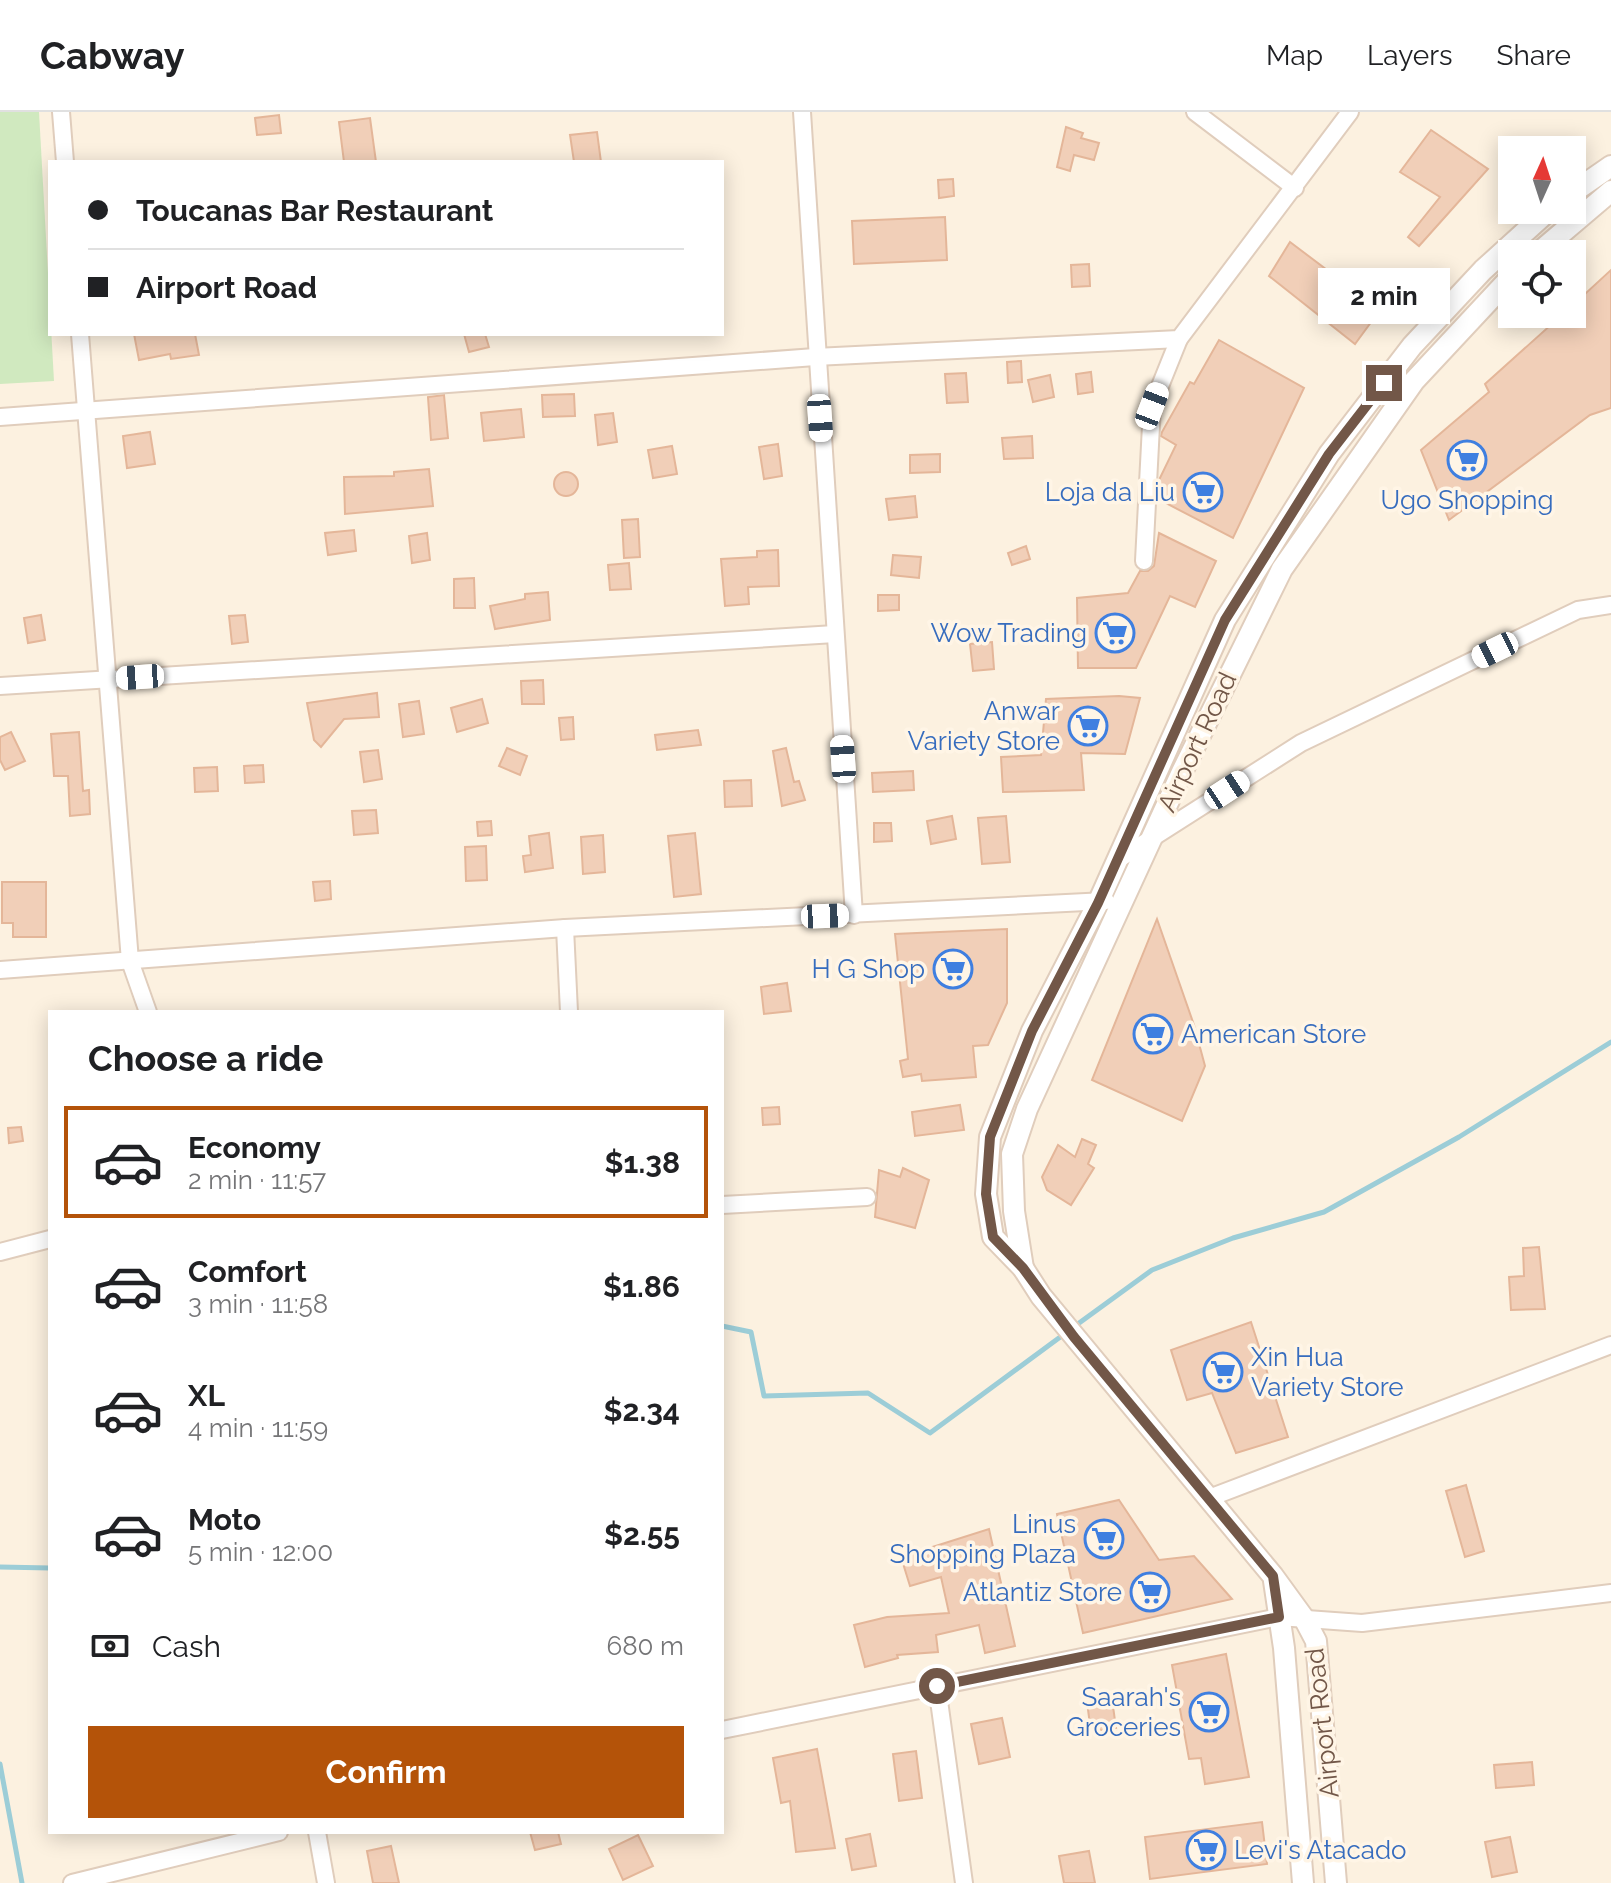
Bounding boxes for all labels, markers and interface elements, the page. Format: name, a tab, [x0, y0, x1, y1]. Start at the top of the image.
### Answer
text: Cabway	[40, 33, 185, 78]
text: Map	[1266, 39, 1323, 72]
text: Layers	[1367, 39, 1453, 72]
text: Share	[1497, 39, 1571, 72]
north arrow	[1498, 136, 1586, 224]
map controls	[1498, 136, 1586, 328]
text: Toucanas Bar Restaurant	[136, 193, 493, 228]
button: locate	[1498, 240, 1586, 328]
callout: 2 min	[1318, 267, 1450, 323]
text: Airport Road	[136, 270, 317, 305]
text: 2 min	[1350, 281, 1418, 311]
route end	[1366, 365, 1402, 401]
car	[1132, 379, 1172, 433]
car	[806, 393, 834, 443]
supermarket icon: Ugo Shopping	[1446, 439, 1488, 481]
supermarket icon: Loja da Liu	[1182, 471, 1224, 513]
place label: Loja da Liu	[1045, 477, 1175, 507]
place label: Ugo Shopping	[1381, 485, 1553, 515]
supermarket icon: Wow Trading	[1094, 612, 1136, 654]
place label: Wow Trading	[930, 618, 1087, 648]
car	[1468, 629, 1522, 671]
car	[115, 663, 165, 691]
street label: Airport Road	[1152, 667, 1242, 817]
place label: Anwar Variety Store	[907, 696, 1060, 756]
supermarket icon: Anwar Variety Store	[1067, 705, 1109, 747]
car	[829, 734, 857, 784]
car	[1200, 767, 1254, 813]
car	[801, 903, 849, 929]
supermarket icon: H G Shop	[932, 948, 974, 990]
place label: H G Shop	[811, 954, 925, 984]
supermarket icon: American Store	[1132, 1013, 1174, 1055]
place label: American Store	[1181, 1019, 1366, 1049]
text: Choose a ride	[88, 1037, 323, 1079]
icon: car	[92, 1126, 164, 1198]
text: Economy	[188, 1130, 321, 1165]
text: $1.38	[605, 1145, 680, 1180]
text: 2 min · 11:57	[188, 1165, 326, 1195]
icon: car	[92, 1250, 164, 1322]
text: Comfort	[188, 1254, 307, 1289]
text: $1.86	[603, 1269, 680, 1304]
text: 3 min · 11:58	[188, 1289, 328, 1319]
place label: Xin Hua Variety Store	[1251, 1342, 1404, 1402]
supermarket icon: Xin Hua Variety Store	[1202, 1351, 1244, 1393]
icon: car	[92, 1374, 164, 1446]
text: XL	[188, 1378, 225, 1413]
text: $2.34	[603, 1393, 680, 1428]
text: 4 min · 11:59	[188, 1413, 328, 1443]
icon: car	[92, 1498, 164, 1570]
text: Moto	[188, 1502, 261, 1537]
place label: Linus Shopping Plaza	[890, 1509, 1076, 1569]
text: $2.55	[604, 1517, 680, 1552]
supermarket icon: Linus Shopping Plaza	[1083, 1518, 1125, 1560]
text: 5 min · 12:00	[188, 1537, 333, 1567]
supermarket icon: Atlantiz Store	[1129, 1571, 1171, 1613]
place label: Atlantiz Store	[963, 1577, 1122, 1607]
icon: cash	[88, 1624, 132, 1668]
text: Cash	[152, 1629, 221, 1664]
text: 680 m	[606, 1631, 684, 1661]
street label: Airport Road	[1299, 1646, 1345, 1800]
route start	[919, 1668, 955, 1704]
place label: Saarah's Groceries	[1066, 1682, 1181, 1742]
supermarket icon: Saarah's Groceries	[1188, 1691, 1230, 1733]
button: Confirm	[88, 1726, 684, 1818]
supermarket icon: Levi's Atacado	[1185, 1829, 1227, 1871]
place label: Levi's Atacado	[1234, 1835, 1407, 1865]

